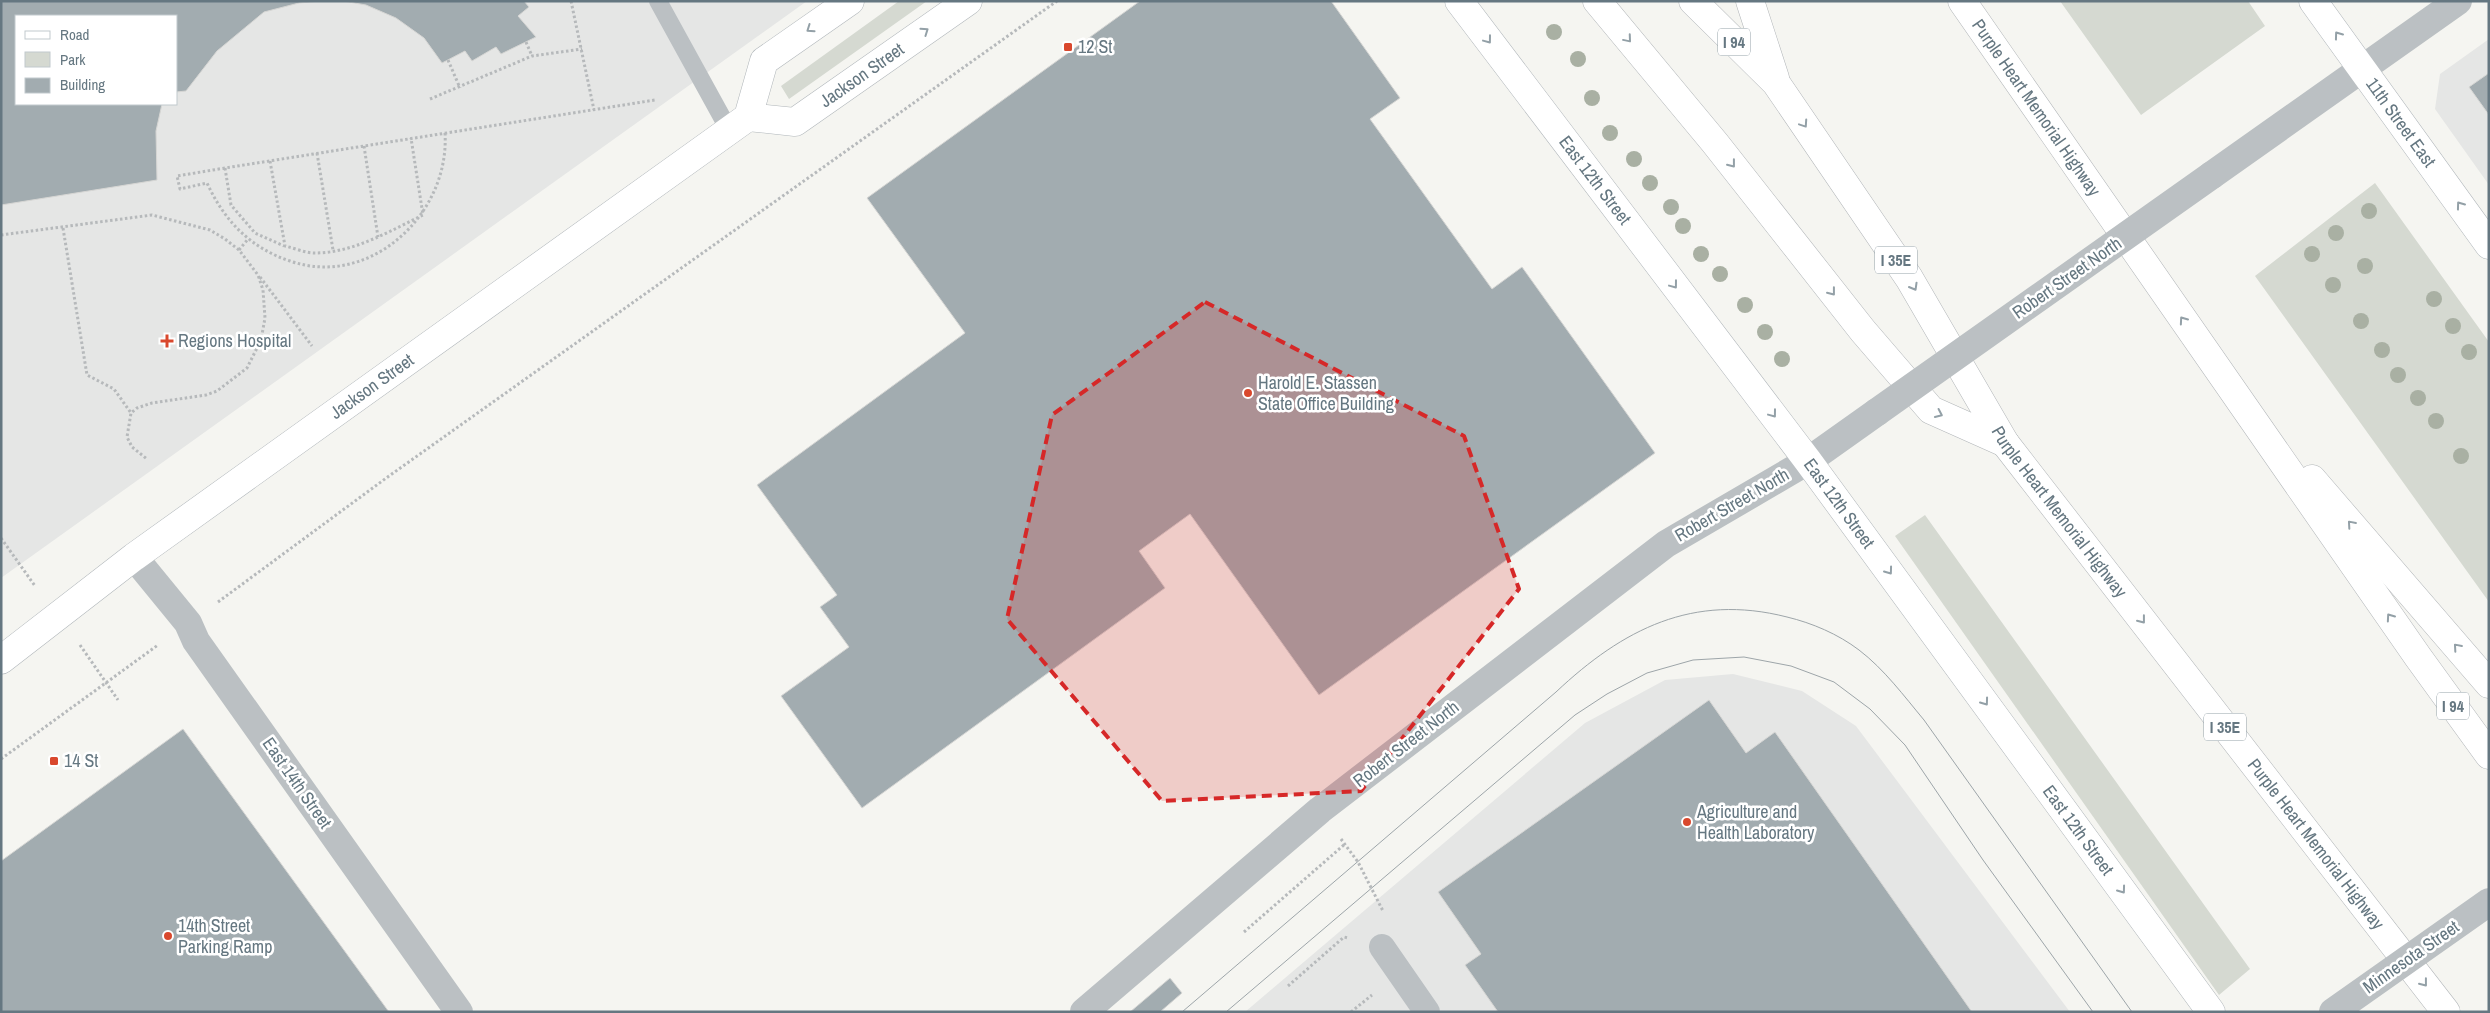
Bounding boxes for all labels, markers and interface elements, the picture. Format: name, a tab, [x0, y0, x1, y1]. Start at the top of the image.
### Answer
street label: Purple Heart Memorial Highway	[1966, 14, 2107, 201]
legend	[15, 15, 178, 105]
one-way arrow	[806, 23, 815, 32]
text: Road	[60, 24, 89, 45]
one-way arrow	[919, 28, 929, 37]
road number: I 94	[1718, 28, 1750, 56]
one-way arrow	[2335, 31, 2344, 41]
one-way arrow	[1623, 33, 1632, 42]
place label: 12 St	[1078, 34, 1112, 59]
one-way arrow	[1483, 34, 1491, 43]
street label: Jackson Street	[814, 36, 909, 113]
marker: 12 St	[1062, 41, 1074, 53]
text: Park	[60, 49, 86, 70]
street label: 11th Street East	[2360, 73, 2442, 172]
text: Building	[60, 74, 105, 95]
one-way arrow	[1797, 118, 1807, 127]
street label: East 12th Street	[1553, 130, 1637, 230]
one-way arrow	[1726, 158, 1735, 168]
one-way arrow	[2457, 201, 2466, 211]
street label: Robert Street North	[2007, 231, 2126, 325]
road number: I 35E	[1875, 246, 1917, 274]
one-way arrow	[1669, 279, 1677, 288]
one-way arrow	[1908, 282, 1918, 291]
one-way arrow	[1827, 286, 1835, 295]
one-way arrow	[2180, 317, 2189, 326]
place label: Regions Hospital	[178, 328, 291, 353]
marker: Regions Hospital	[160, 334, 174, 348]
street label: Jackson Street	[325, 347, 419, 425]
place label: Harold E. Stassen State Office Building	[1258, 370, 1395, 416]
marker: Harold E. Stassen State Office Building	[1242, 387, 1254, 399]
one-way arrow	[1934, 407, 1943, 418]
one-way arrow	[1767, 408, 1775, 417]
street label: Purple Heart Memorial Highway	[1986, 421, 2134, 603]
street label: East 12th Street	[1798, 453, 1881, 553]
street label: Robert Street North	[1670, 462, 1793, 547]
one-way arrow	[2348, 521, 2357, 530]
one-way arrow	[1883, 565, 1892, 575]
one-way arrow	[2387, 613, 2396, 623]
one-way arrow	[2136, 614, 2145, 624]
one-way arrow	[2454, 644, 2463, 653]
road number: I 94	[2437, 692, 2469, 719]
street label: Robert Street North	[1348, 694, 1464, 793]
one-way arrow	[1979, 696, 1988, 706]
road number: I 35E	[2204, 714, 2246, 740]
street label: East 14th Street	[257, 732, 338, 833]
place label: 14 St	[64, 748, 98, 773]
street label: Purple Heart Memorial Highway	[2242, 753, 2391, 935]
marker: 14 St	[48, 755, 60, 767]
street label: East 12th Street	[2037, 780, 2120, 880]
place label: Agriculture and Health Laboratory	[1696, 799, 1815, 845]
marker: Agriculture and Health Laboratory	[1681, 816, 1693, 828]
one-way arrow	[2116, 884, 2125, 894]
place label: 14th Street Parking Ramp	[178, 913, 272, 959]
street label: Minnesota Street	[2357, 914, 2464, 999]
marker: 14th Street Parking Ramp	[162, 930, 174, 942]
one-way arrow	[2418, 978, 2427, 987]

